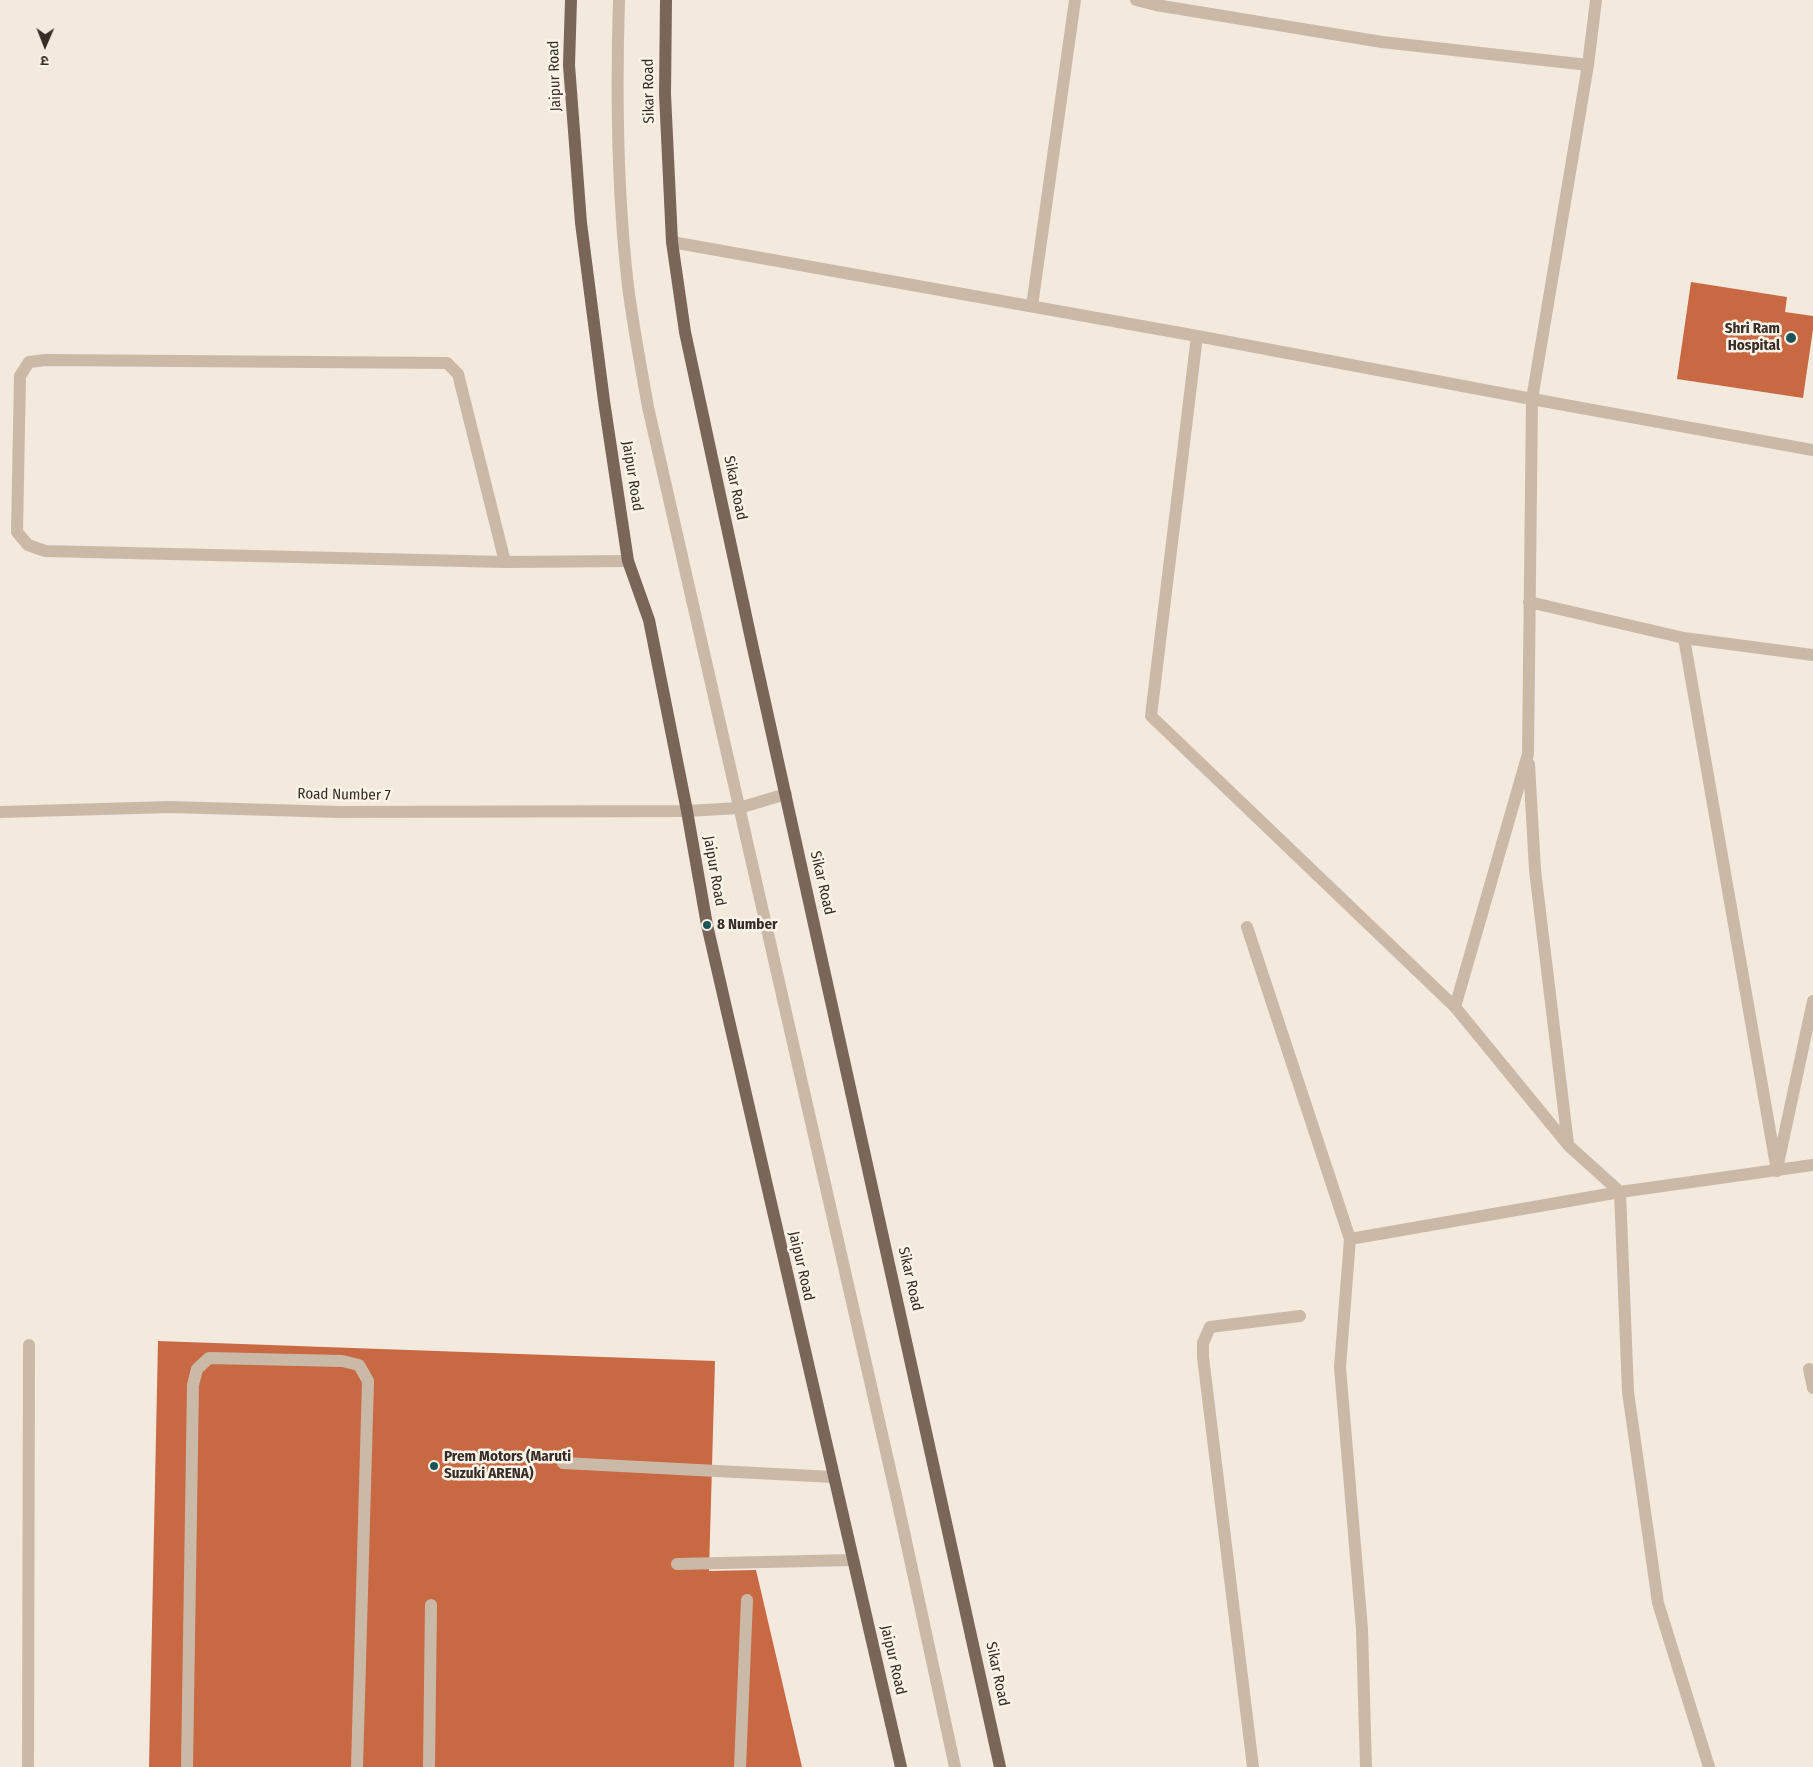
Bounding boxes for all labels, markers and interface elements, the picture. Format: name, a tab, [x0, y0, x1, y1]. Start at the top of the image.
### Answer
north arrow	[20, 20, 70, 70]
street label: Jaipur Road	[545, 40, 565, 112]
text: उ	[40, 52, 49, 69]
street label: Sikar Road	[639, 58, 659, 124]
place label: Shri Ram Hospital	[1725, 320, 1780, 355]
marker: Shri Ram Hospital	[1784, 331, 1798, 345]
street label: Jaipur Road	[618, 440, 646, 512]
street label: Sikar Road	[719, 454, 751, 522]
street label: Road Number 7	[297, 785, 391, 805]
street label: Jaipur Road	[699, 835, 729, 907]
street label: Sikar Road	[806, 849, 838, 917]
place label: 8 Number	[717, 916, 777, 934]
marker: 8 Number	[701, 919, 713, 931]
street label: Jaipur Road	[784, 1229, 818, 1303]
street label: Sikar Road	[894, 1245, 926, 1313]
place label: Prem Motors (Maruti Suzuki ARENA)	[444, 1448, 571, 1483]
marker: Prem Motors (Maruti Suzuki ARENA)	[428, 1460, 440, 1472]
street label: Jaipur Road	[876, 1623, 910, 1697]
street label: Sikar Road	[981, 1640, 1013, 1708]

